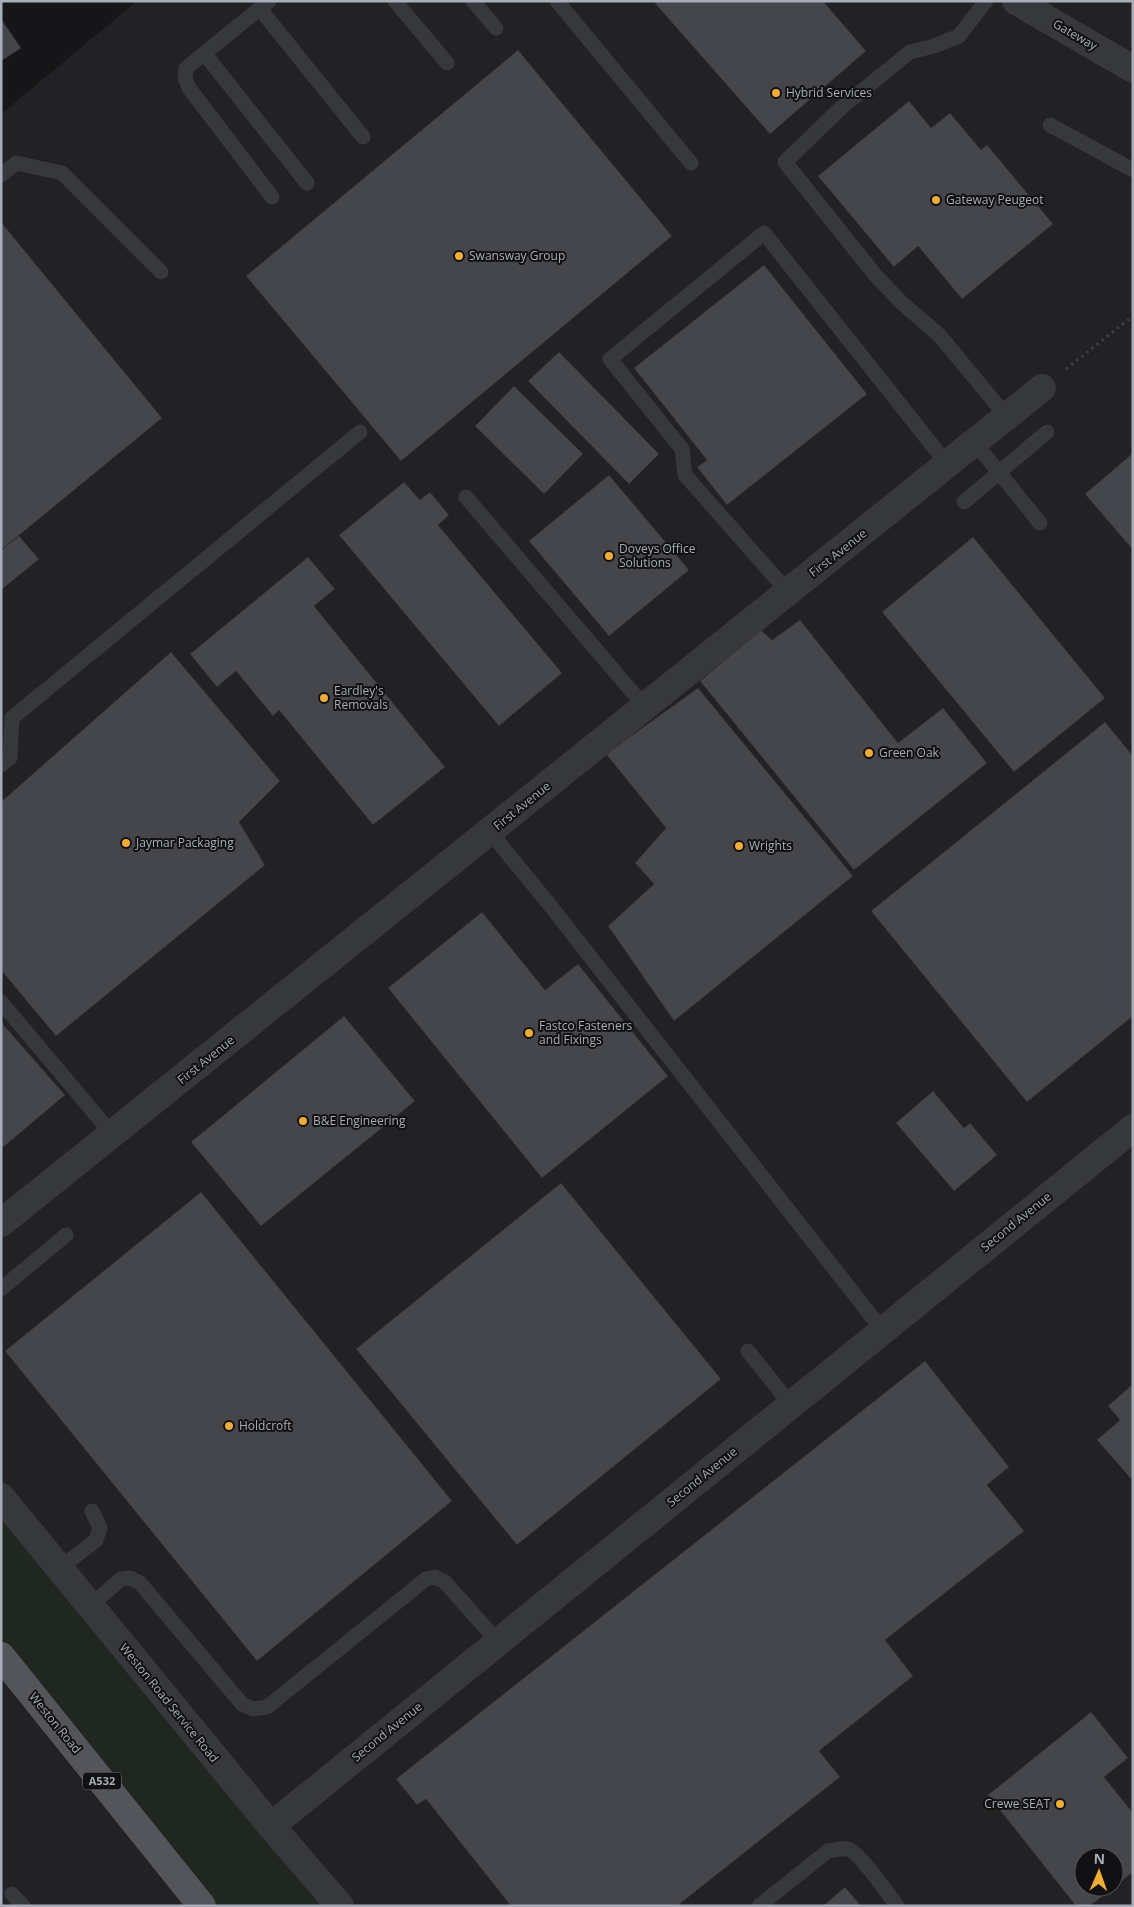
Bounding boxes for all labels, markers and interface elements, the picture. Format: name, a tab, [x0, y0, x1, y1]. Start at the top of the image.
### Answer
street label: Gateway	[1050, 15, 1101, 55]
place label: Hybrid Services	[786, 84, 872, 101]
marker: Hybrid Services	[770, 87, 782, 99]
place label: Gateway Peugeot	[946, 191, 1044, 208]
marker: Gateway Peugeot	[930, 194, 942, 206]
place label: Swansway Group	[469, 247, 565, 264]
marker: Swansway Group	[453, 250, 465, 262]
street label: First Avenue	[805, 525, 870, 581]
place label: Doveys Office Solutions	[619, 540, 696, 571]
marker: Doveys Office Solutions	[603, 550, 615, 562]
place label: Eardley's Removals	[334, 682, 388, 713]
marker: Eardley's Removals	[318, 692, 330, 704]
place label: Green Oak	[879, 744, 940, 761]
marker: Green Oak	[863, 747, 875, 759]
street label: First Avenue	[490, 777, 554, 834]
place label: Jaymar Packaging	[135, 834, 234, 851]
marker: Jaymar Packaging	[120, 837, 132, 849]
place label: Wrights	[749, 837, 792, 854]
marker: Wrights	[733, 840, 745, 852]
place label: Fastco Fasteners and Fixings	[539, 1017, 633, 1048]
marker: Fastco Fasteners and Fixings	[523, 1027, 535, 1039]
street label: First Avenue	[174, 1031, 238, 1088]
place label: B&E Engineering	[313, 1112, 406, 1129]
marker: B&E Engineering	[297, 1115, 309, 1127]
street label: Second Avenue	[977, 1188, 1055, 1255]
place label: Holdcroft	[239, 1417, 292, 1434]
marker: Holdcroft	[223, 1420, 235, 1432]
street label: Second Avenue	[663, 1443, 741, 1510]
street label: Weston Road Service Road	[116, 1640, 223, 1766]
street label: Weston Road	[25, 1689, 85, 1757]
street label: Second Avenue	[348, 1698, 426, 1765]
road number: A532	[83, 1772, 121, 1790]
place label: Crewe SEAT	[984, 1795, 1050, 1812]
marker: Crewe SEAT	[1054, 1798, 1066, 1810]
north arrow	[1074, 1847, 1124, 1897]
text: N	[1093, 1849, 1105, 1868]

